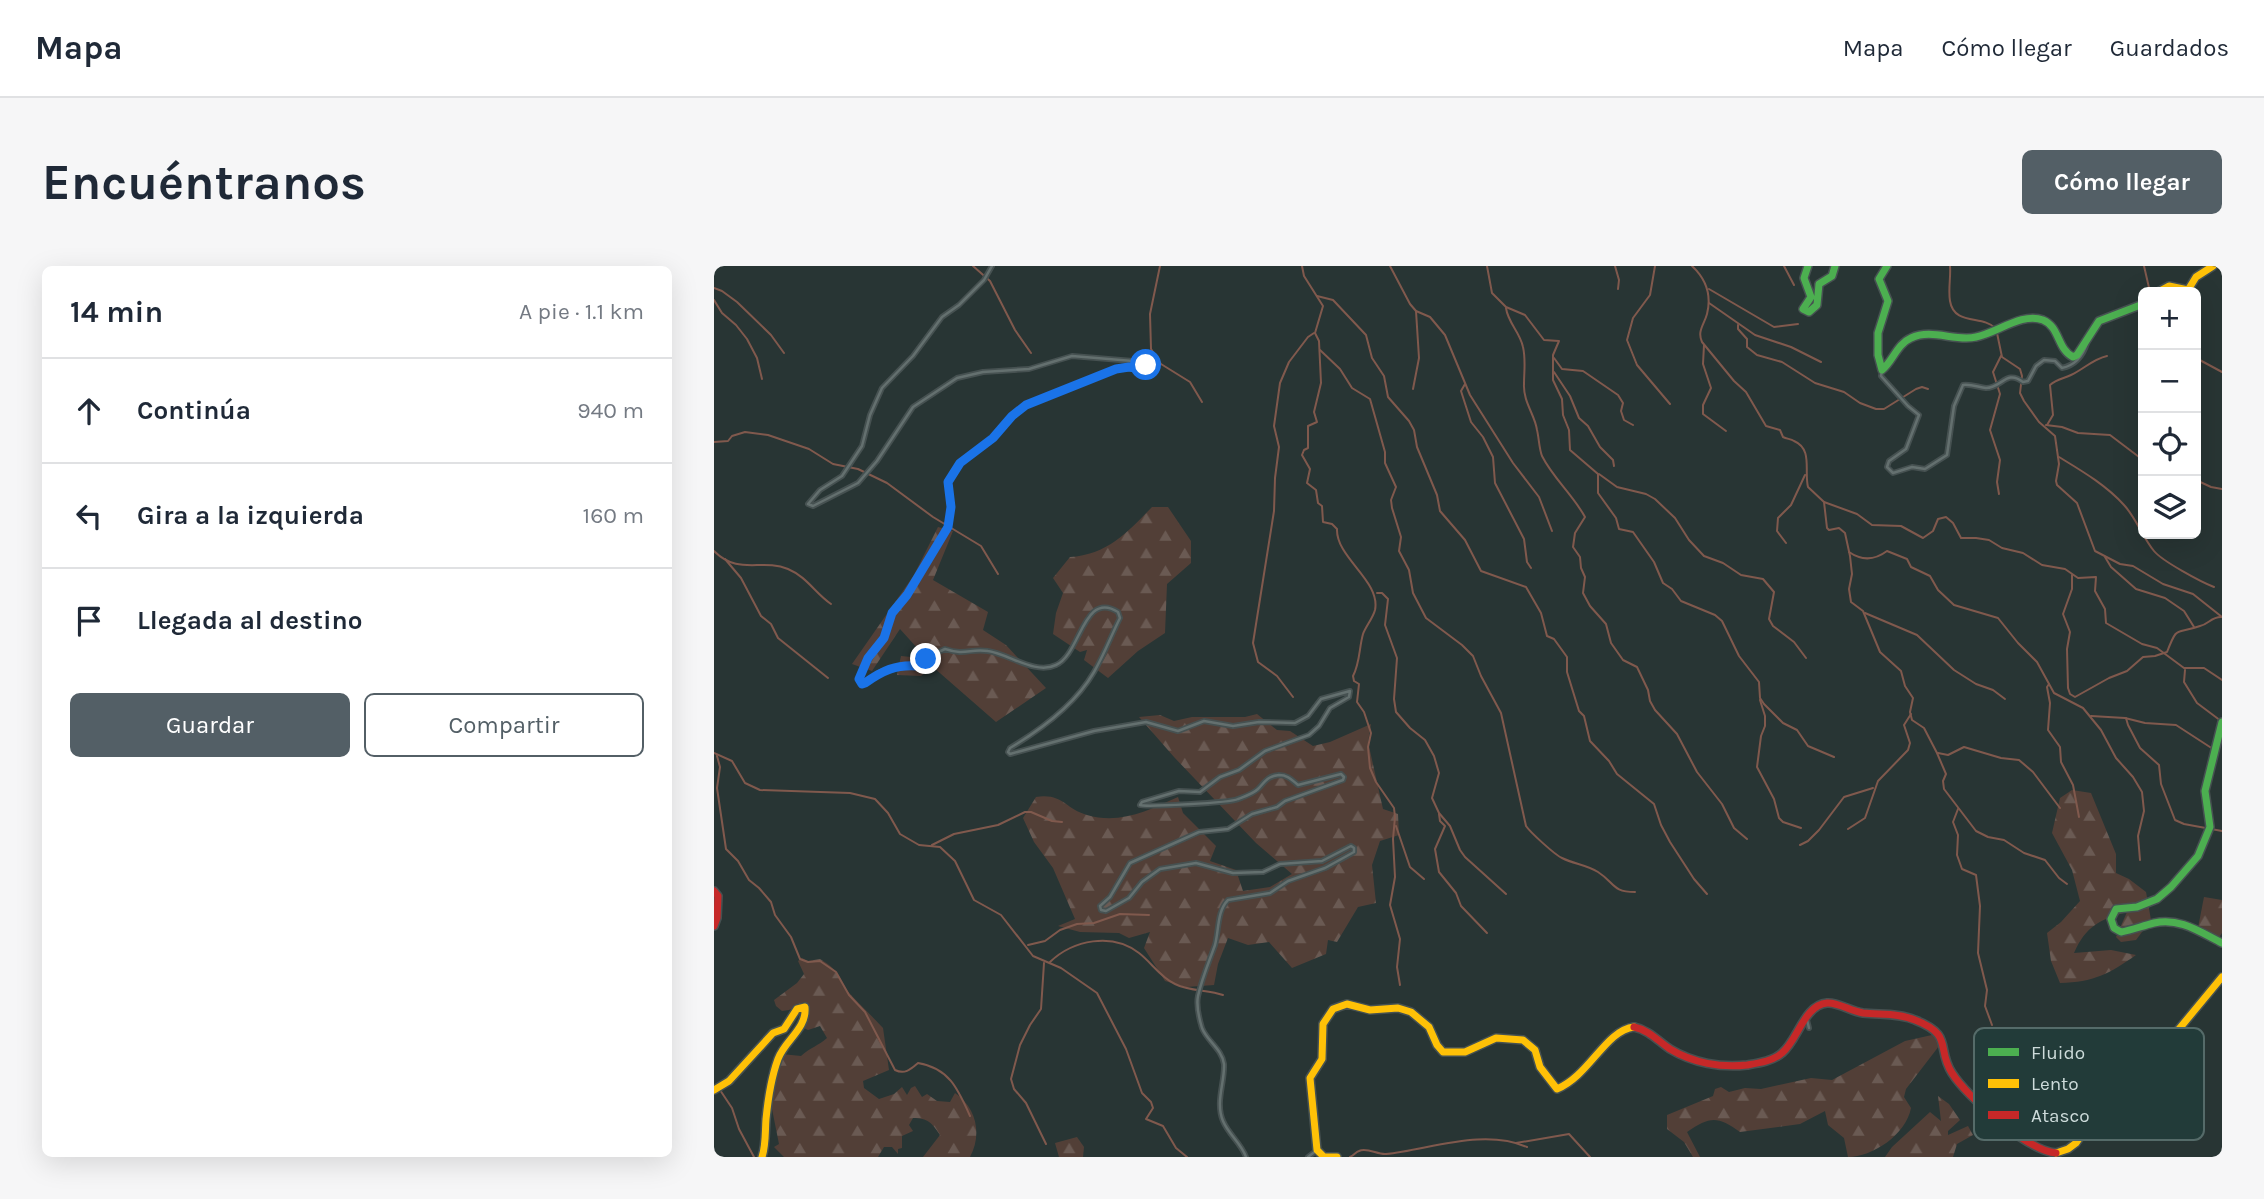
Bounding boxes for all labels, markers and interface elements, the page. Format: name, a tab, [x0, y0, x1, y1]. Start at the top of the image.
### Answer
text: Mapa	[35, 29, 123, 67]
text: Mapa	[1843, 34, 1903, 62]
text: Cómo llegar	[1941, 34, 2072, 62]
text: Guardados	[2110, 34, 2229, 62]
button: Cómo llegar	[2022, 150, 2222, 214]
text: Encuéntranos	[42, 154, 366, 211]
map controls	[2138, 287, 2201, 539]
button: +	[2138, 287, 2201, 350]
text: 14 min	[70, 294, 163, 330]
text: A pie · 1.1 km	[519, 298, 644, 325]
route start	[1130, 349, 1161, 380]
button: −	[2138, 350, 2201, 413]
icon: ahead	[70, 392, 108, 430]
text: Continúa	[137, 395, 251, 426]
text: 940 m	[577, 397, 644, 424]
button: locate	[2138, 413, 2201, 476]
button: layers	[2138, 476, 2201, 539]
icon: left	[70, 497, 108, 535]
text: Gira a la izquierda	[137, 500, 364, 531]
text: 160 m	[583, 502, 644, 529]
icon: arrive	[70, 602, 108, 640]
text: Llegada al destino	[137, 605, 363, 636]
route end	[910, 643, 941, 674]
button: Guardar	[70, 693, 350, 757]
button: Compartir	[364, 693, 644, 757]
legend	[1974, 1028, 2204, 1140]
text: Fluido	[2031, 1042, 2085, 1064]
text: Lento	[2031, 1073, 2079, 1095]
text: Atasco	[2031, 1105, 2090, 1127]

